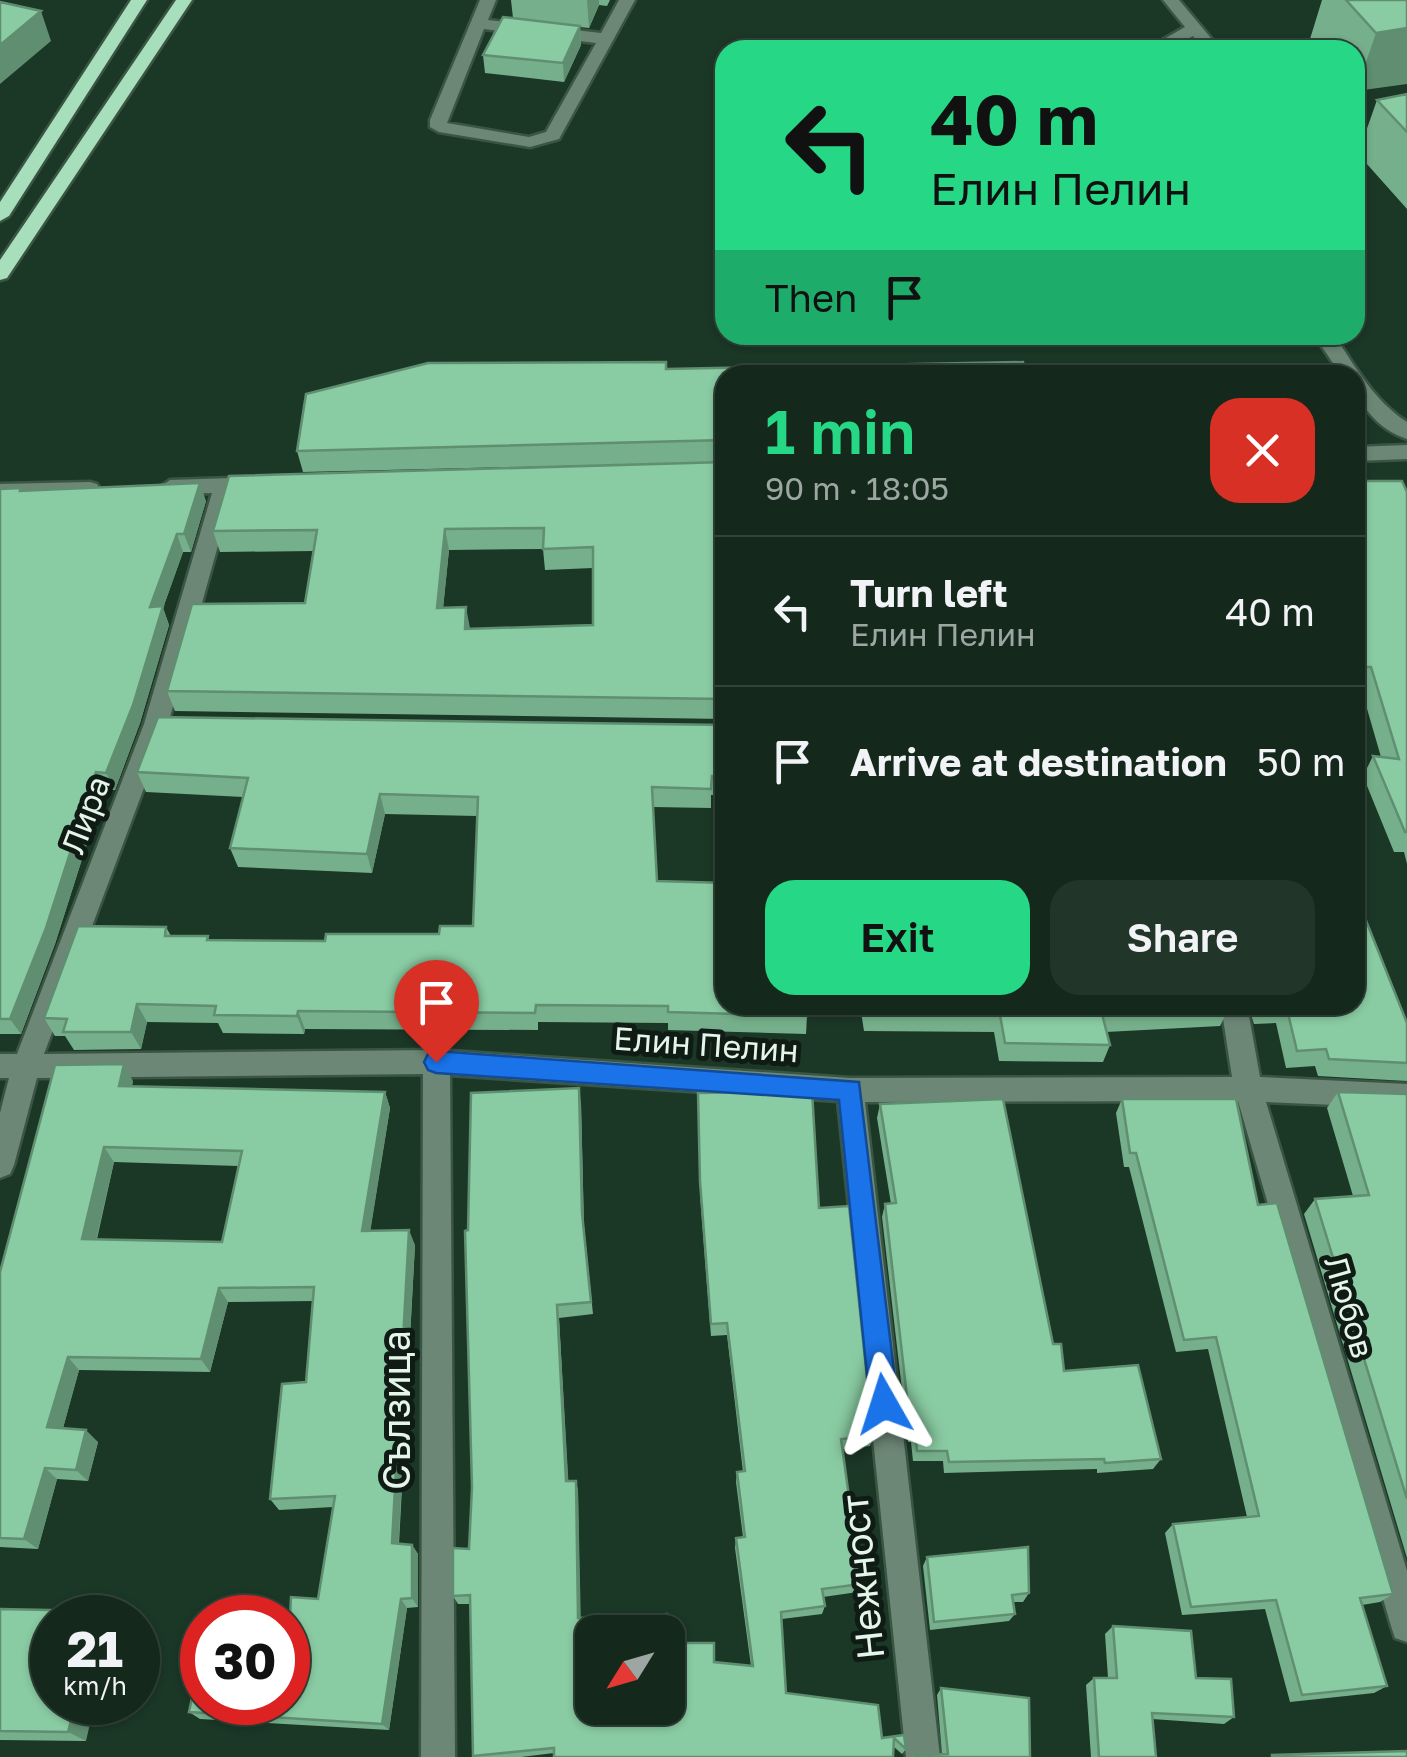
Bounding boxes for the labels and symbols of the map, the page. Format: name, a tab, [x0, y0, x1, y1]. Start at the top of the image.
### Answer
street label: Лира	[53, 770, 117, 859]
pin	[394, 960, 479, 1063]
street label: Елин Пелин	[612, 1019, 800, 1069]
street label: Любов	[1317, 1251, 1383, 1362]
street label: Сълзица	[373, 1330, 418, 1490]
position arrow	[832, 1352, 936, 1456]
street label: Нежност	[830, 1492, 893, 1662]
speed limit sign: 30	[180, 1595, 310, 1725]
north arrow	[575, 1615, 685, 1725]

